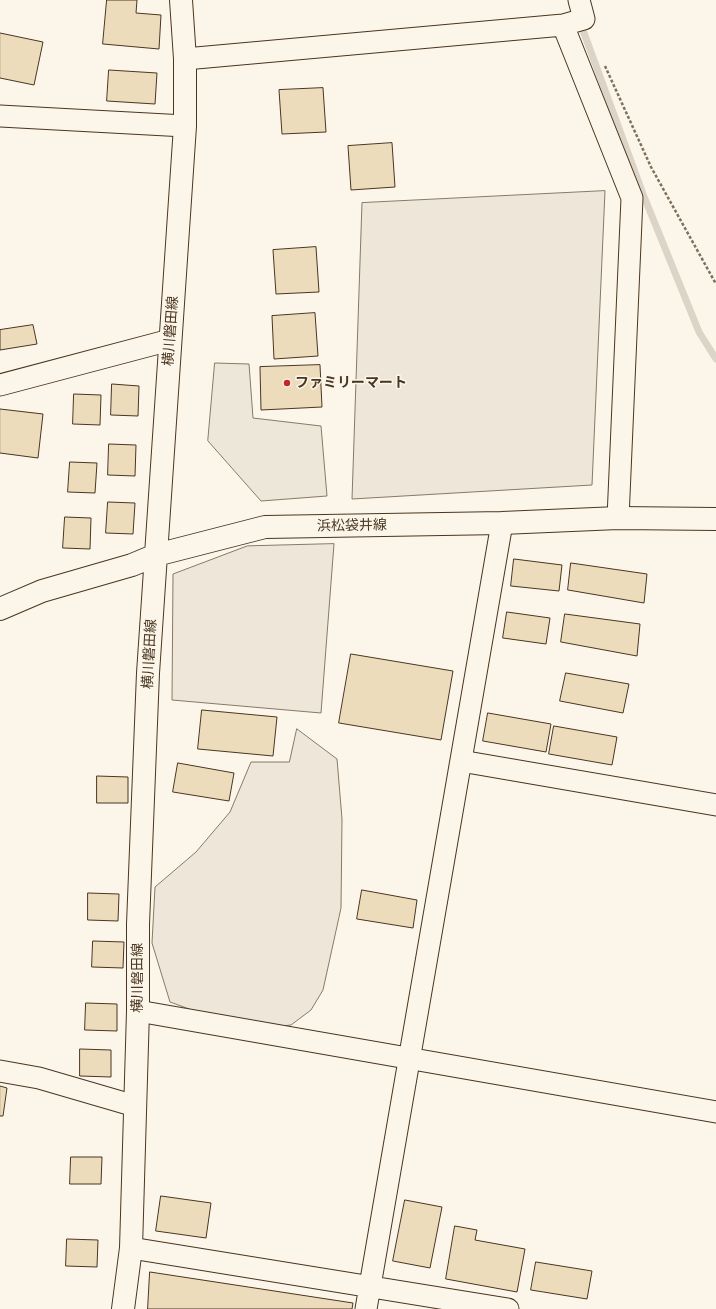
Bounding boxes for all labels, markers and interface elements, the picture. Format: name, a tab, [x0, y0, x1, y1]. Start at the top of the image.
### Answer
street label: 横川磐田線	[160, 295, 182, 367]
place label: ファミリーマート	[295, 375, 407, 391]
marker: ファミリーマート	[282, 378, 292, 388]
street label: 浜松袋井線	[317, 517, 387, 535]
street label: 横川磐田線	[140, 619, 160, 689]
street label: 横川磐田線	[130, 943, 146, 1013]

